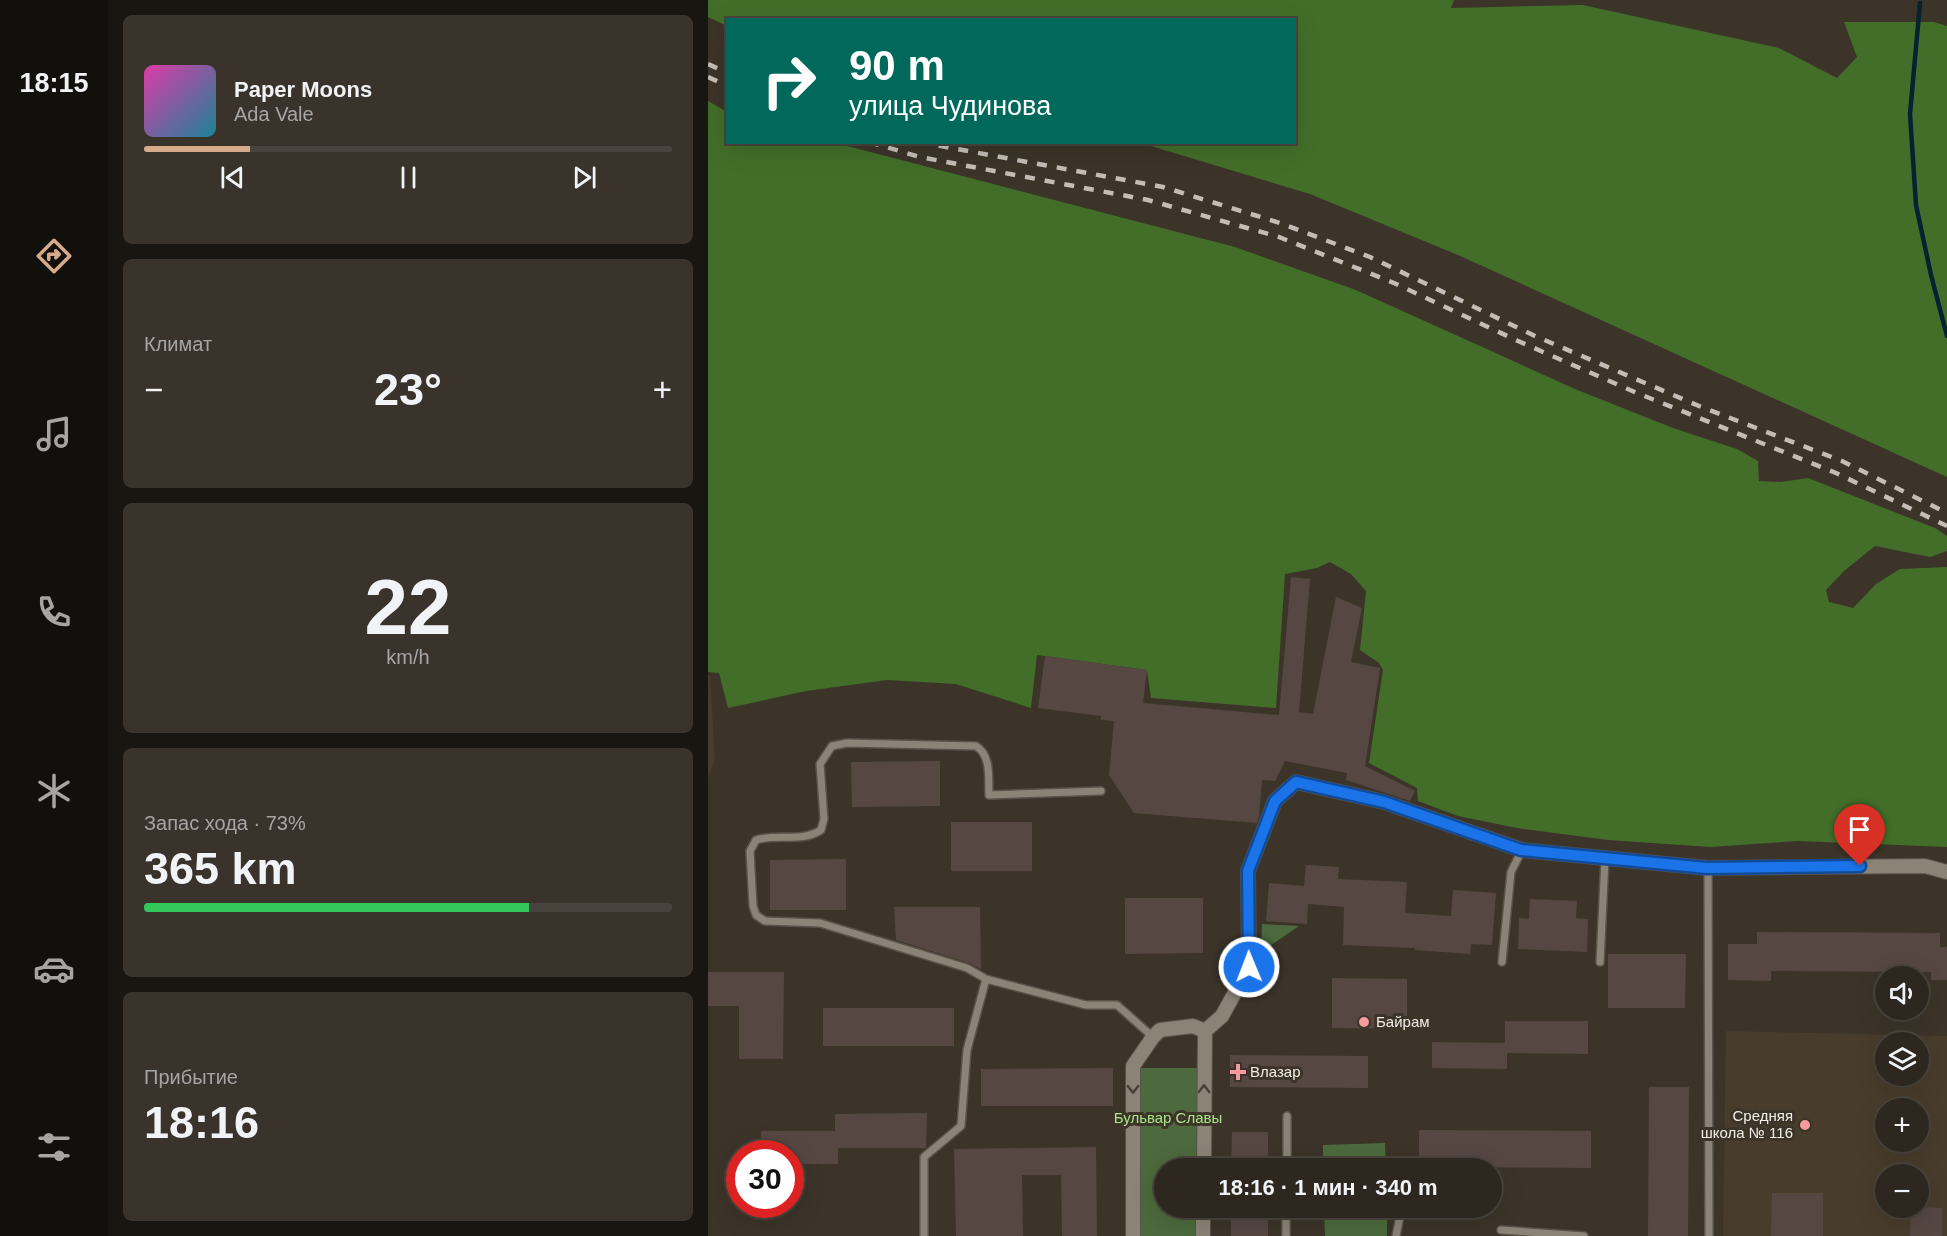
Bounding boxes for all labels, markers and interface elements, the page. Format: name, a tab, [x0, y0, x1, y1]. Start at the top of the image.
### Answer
icon: right	[750, 42, 828, 120]
text: 90 m	[849, 42, 945, 89]
text: 18:15	[19, 68, 89, 98]
text: Paper Moons	[234, 77, 372, 102]
text: улица Чудинова	[849, 91, 1051, 121]
text: Ada Vale	[234, 103, 314, 125]
icon: previous	[216, 161, 249, 194]
icon: pause	[392, 161, 425, 194]
icon: next	[568, 161, 601, 194]
icon: directions	[33, 235, 75, 277]
text: Климат	[144, 333, 212, 355]
text: 23°	[374, 364, 442, 415]
text: −	[144, 371, 163, 408]
text: +	[653, 371, 672, 408]
icon: music	[33, 413, 75, 455]
text: 22	[365, 563, 451, 651]
icon: phone	[33, 591, 75, 633]
text: km/h	[386, 646, 430, 668]
icon: climate	[33, 770, 75, 812]
pin	[1834, 804, 1885, 866]
text: Запас хода · 73%	[144, 812, 306, 834]
icon: arrive	[1843, 813, 1876, 846]
text: 365 km	[144, 843, 297, 894]
position arrow	[1217, 935, 1281, 999]
icon: car	[33, 948, 75, 990]
map controls	[1875, 966, 1929, 1218]
button: sound	[1875, 966, 1929, 1020]
place label: Байрам	[1376, 1013, 1430, 1030]
marker: Байрам	[1357, 1015, 1371, 1029]
button: layers	[1875, 1032, 1929, 1086]
place label: Влазар	[1250, 1063, 1301, 1080]
marker: Влазар	[1231, 1065, 1245, 1079]
text: Прибытие	[144, 1066, 238, 1088]
one-way arrow	[1127, 1085, 1139, 1094]
one-way arrow	[1198, 1085, 1210, 1094]
text: 18:16	[144, 1097, 259, 1148]
button: +	[1875, 1098, 1929, 1152]
place label: Средняя школа № 116	[1701, 1107, 1793, 1141]
park label: Бульвар Славы	[1114, 1109, 1222, 1126]
marker: Средняя школа № 116	[1798, 1118, 1812, 1132]
icon: filters	[33, 1126, 75, 1168]
speed limit sign: 30	[726, 1140, 804, 1218]
button: −	[1875, 1164, 1929, 1218]
text: 18:16 · 1 мин · 340 m	[1218, 1175, 1438, 1200]

